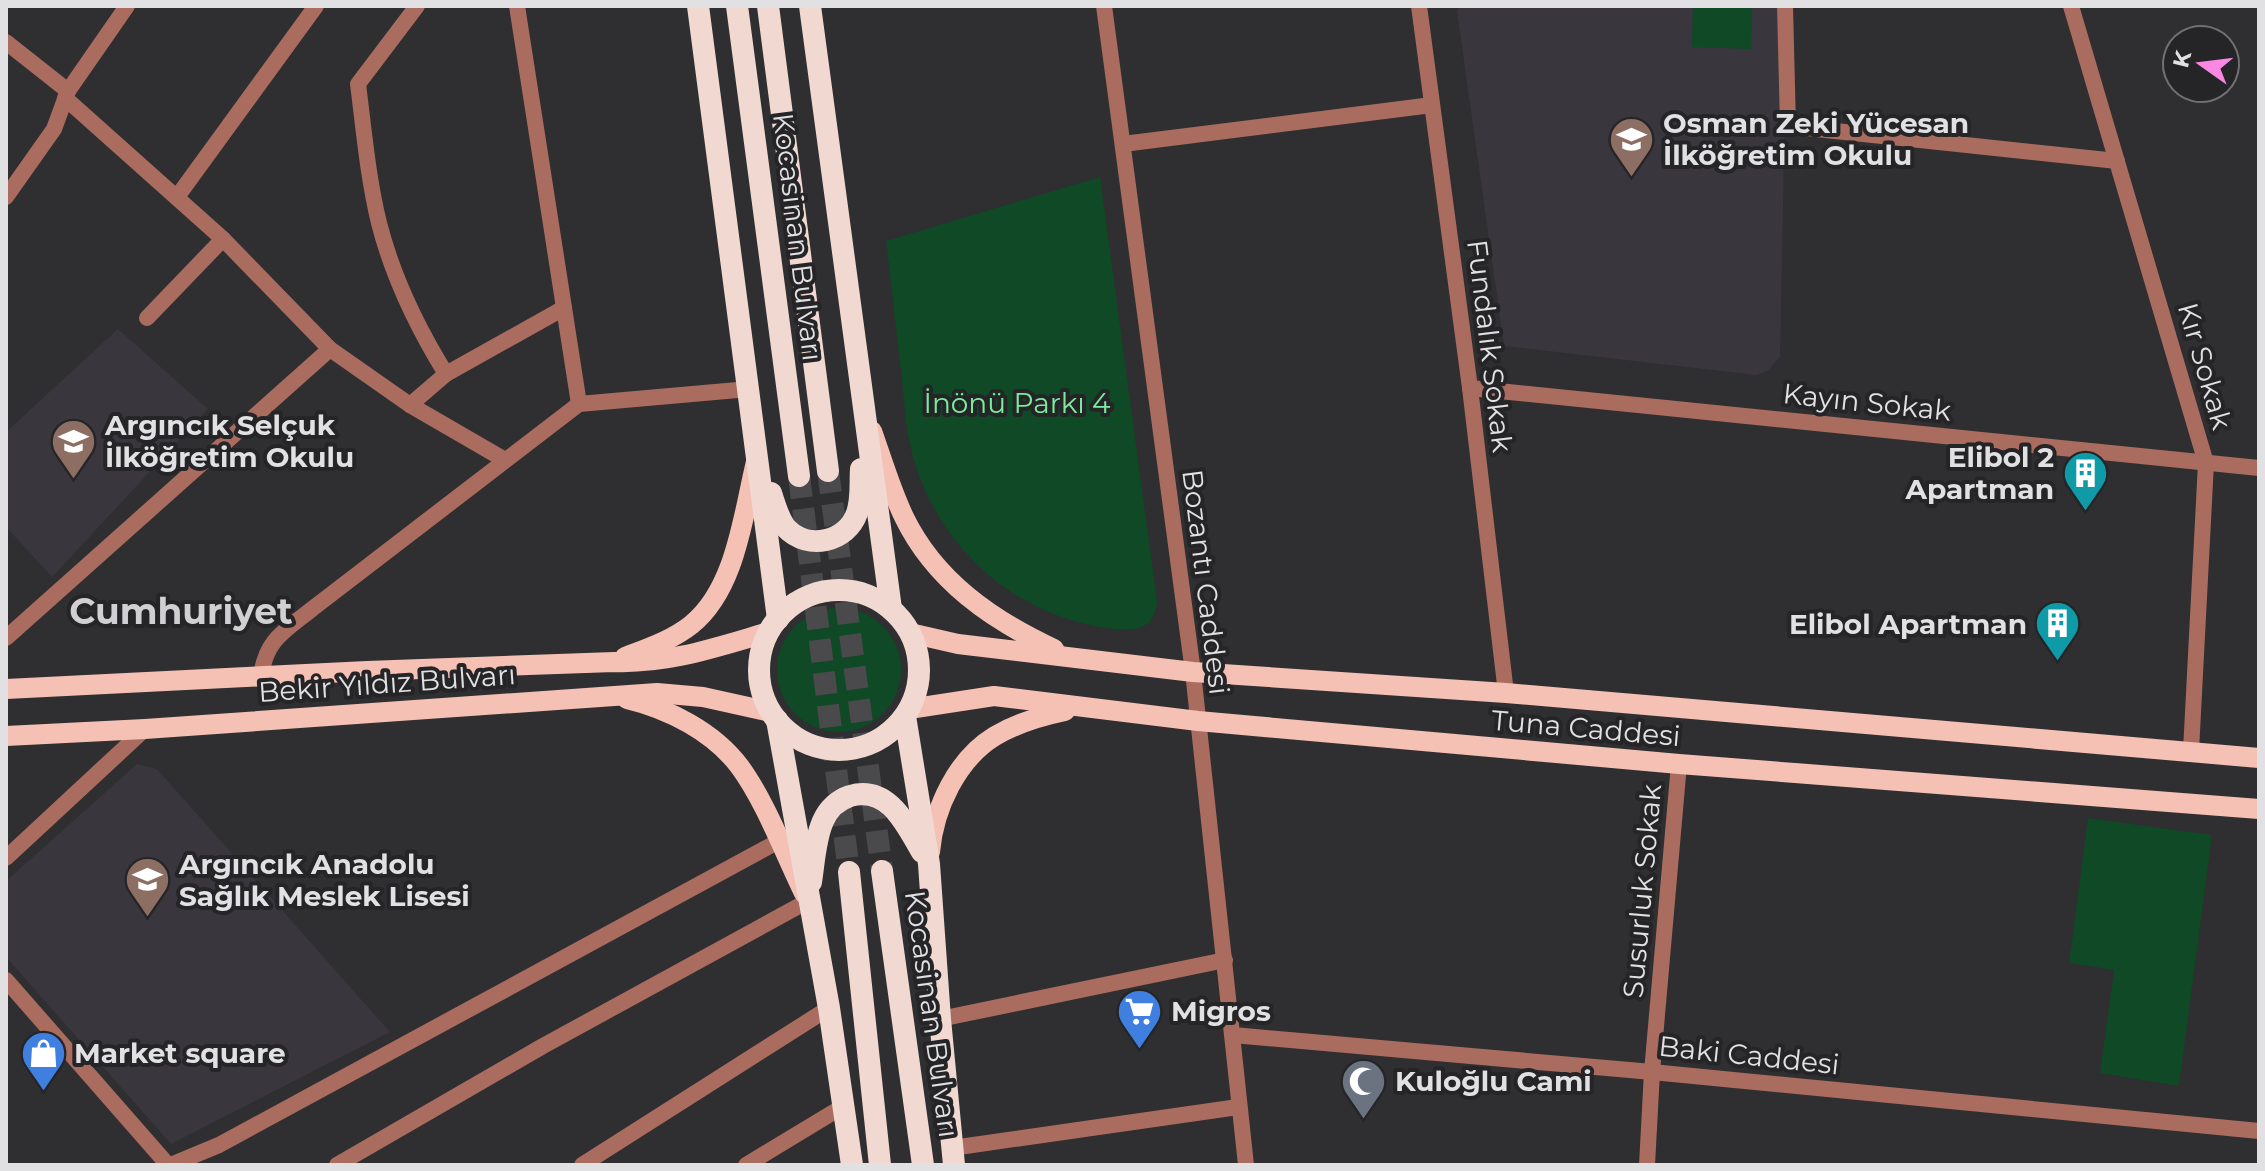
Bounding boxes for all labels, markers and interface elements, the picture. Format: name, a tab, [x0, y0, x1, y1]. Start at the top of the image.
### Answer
north arrow	[2161, 24, 2241, 104]
text: K	[2167, 47, 2197, 70]
place label: Osman Zeki Yücesan İlköğretim Okulu	[1663, 106, 1969, 172]
street label: Kocasinan Bulvarı	[766, 111, 830, 363]
school or university icon: Osman Zeki Yücesan İlköğretim Okulu	[1608, 115, 1656, 178]
street label: Fundalık Sokak	[1460, 238, 1520, 455]
street label: Kır Sokak	[2171, 299, 2239, 434]
street label: Kayın Sokak	[1781, 376, 1953, 428]
park label: İnönü Parkı 4	[923, 386, 1111, 420]
place label: Argıncık Selçuk İlköğretim Okulu	[104, 408, 354, 474]
school or university icon: Argıncık Selçuk İlköğretim Okulu	[50, 417, 98, 480]
place label: Elibol 2 Apartman	[1905, 440, 2054, 506]
building icon: Elibol 2 Apartman	[2061, 449, 2109, 512]
street label: Bozantı Caddesi	[1175, 467, 1237, 697]
district label: Cumhuriyet	[69, 589, 293, 633]
building icon: Elibol Apartman	[2034, 600, 2082, 663]
place label: Elibol Apartman	[1789, 607, 2027, 641]
street label: Bekir Yıldız Bulvarı	[257, 657, 517, 709]
street label: Tuna Caddesi	[1490, 703, 1682, 753]
street label: Susurluk Sokak	[1616, 782, 1668, 999]
place label: Argıncık Anadolu Sağlık Meslek Lisesi	[178, 847, 470, 913]
school or university icon: Argıncık Anadolu Sağlık Meslek Lisesi	[124, 856, 172, 919]
street label: Kocasinan Bulvarı	[898, 888, 966, 1140]
supermarket icon: Migros	[1116, 987, 1164, 1050]
place label: Migros	[1171, 994, 1271, 1028]
shop icon: Market square	[19, 1029, 67, 1092]
street label: Baki Caddesi	[1657, 1029, 1841, 1081]
place label: Market square	[74, 1036, 286, 1070]
mosque icon: Kuloğlu Cami	[1340, 1057, 1388, 1120]
place label: Kuloğlu Cami	[1395, 1064, 1592, 1098]

